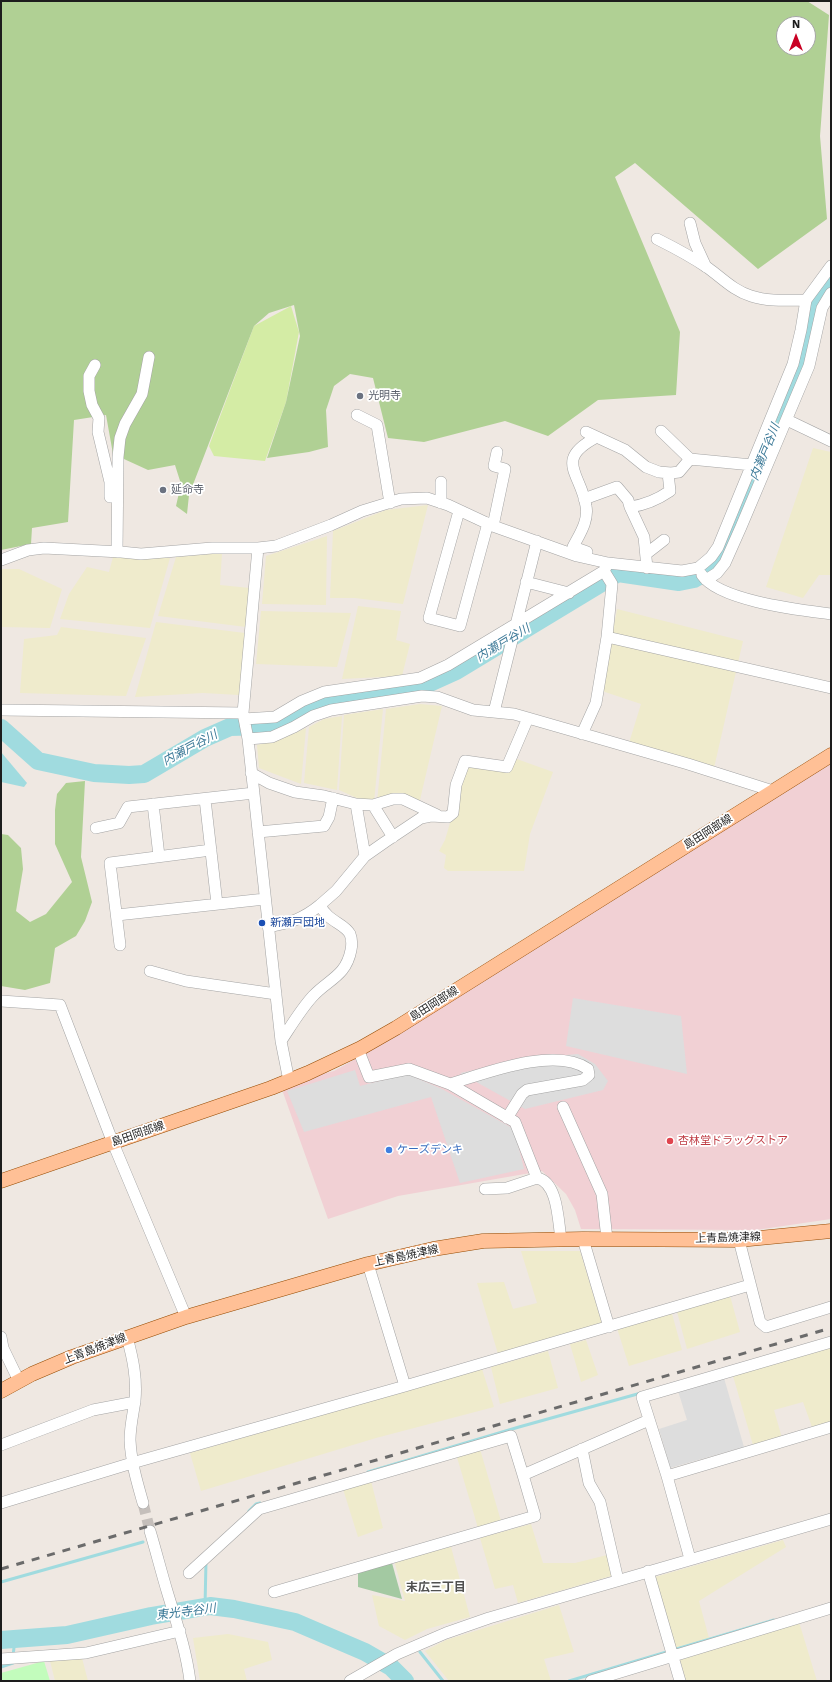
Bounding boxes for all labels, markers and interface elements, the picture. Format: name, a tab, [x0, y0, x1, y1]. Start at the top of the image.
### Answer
north arrow	[776, 16, 816, 56]
text: N	[792, 18, 800, 31]
place label: 光明寺	[368, 389, 401, 403]
marker: 光明寺	[355, 391, 365, 401]
water label: 内瀬戸谷川	[747, 421, 783, 483]
place label: 延命寺	[171, 483, 204, 497]
marker: 延命寺	[158, 485, 168, 495]
water label: 内瀬戸谷川	[474, 621, 532, 665]
water label: 内瀬戸谷川	[160, 728, 220, 768]
street label: 島田岡部線	[681, 812, 735, 852]
place label: 新瀬戸団地	[270, 916, 325, 930]
marker: 新瀬戸団地	[257, 918, 267, 928]
street label: 島田岡部線	[407, 984, 461, 1024]
street label: 島田岡部線	[110, 1119, 166, 1149]
place label: 杏林堂ドラッグストア	[678, 1134, 788, 1148]
marker: 杏林堂ドラッグストア	[665, 1136, 675, 1146]
place label: ケーズデンキ	[397, 1143, 463, 1157]
marker: ケーズデンキ	[384, 1145, 394, 1155]
street label: 上青島焼津線	[695, 1230, 761, 1246]
street label: 上青島焼津線	[372, 1243, 440, 1269]
street label: 上青島焼津線	[62, 1331, 128, 1367]
district label: 末広三丁目	[406, 1580, 466, 1594]
water label: 東光寺谷川	[155, 1601, 217, 1623]

